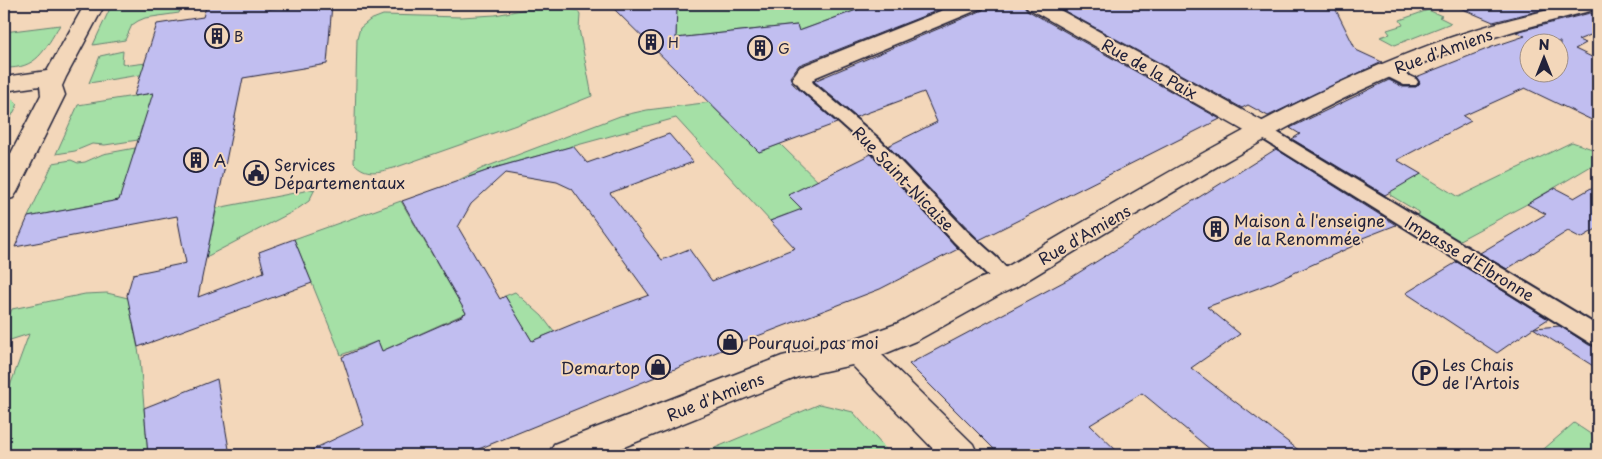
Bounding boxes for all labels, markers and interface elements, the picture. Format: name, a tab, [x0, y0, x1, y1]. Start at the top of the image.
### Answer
street label: Rue d'Amiens	[1390, 21, 1496, 79]
building icon: B	[204, 23, 230, 49]
place label: B	[234, 26, 243, 47]
building icon: H	[638, 29, 664, 55]
place label: H	[668, 32, 679, 53]
street label: Rue de la Paix	[1098, 32, 1202, 104]
north arrow	[1520, 32, 1570, 82]
text: N	[1538, 34, 1550, 55]
building icon: G	[747, 35, 773, 61]
place label: G	[778, 38, 790, 59]
street label: Rue Saint-Nicaise	[848, 120, 960, 236]
building icon: A	[183, 147, 209, 173]
place label: A	[214, 148, 226, 172]
place label: Services Départementaux	[274, 152, 405, 194]
public building icon: Services Départementaux	[243, 160, 269, 186]
street label: Rue d'Amiens	[1033, 198, 1135, 270]
place label: Maison à l'enseigne de la Renommée	[1234, 208, 1385, 250]
street label: Impasse d'Elbronne	[1401, 210, 1540, 306]
building icon: Maison à l'enseigne de la Renommée	[1203, 216, 1229, 242]
shop icon: Pourquoi pas moi	[717, 329, 743, 355]
place label: Pourquoi pas moi	[748, 330, 879, 354]
place label: Les Chais de l'Artois	[1442, 352, 1520, 394]
shop icon: Demartop	[645, 354, 671, 380]
place label: Demartop	[561, 355, 640, 379]
parking icon: Les Chais de l'Artois	[1412, 360, 1438, 386]
street label: Rue d'Amiens	[663, 366, 767, 426]

